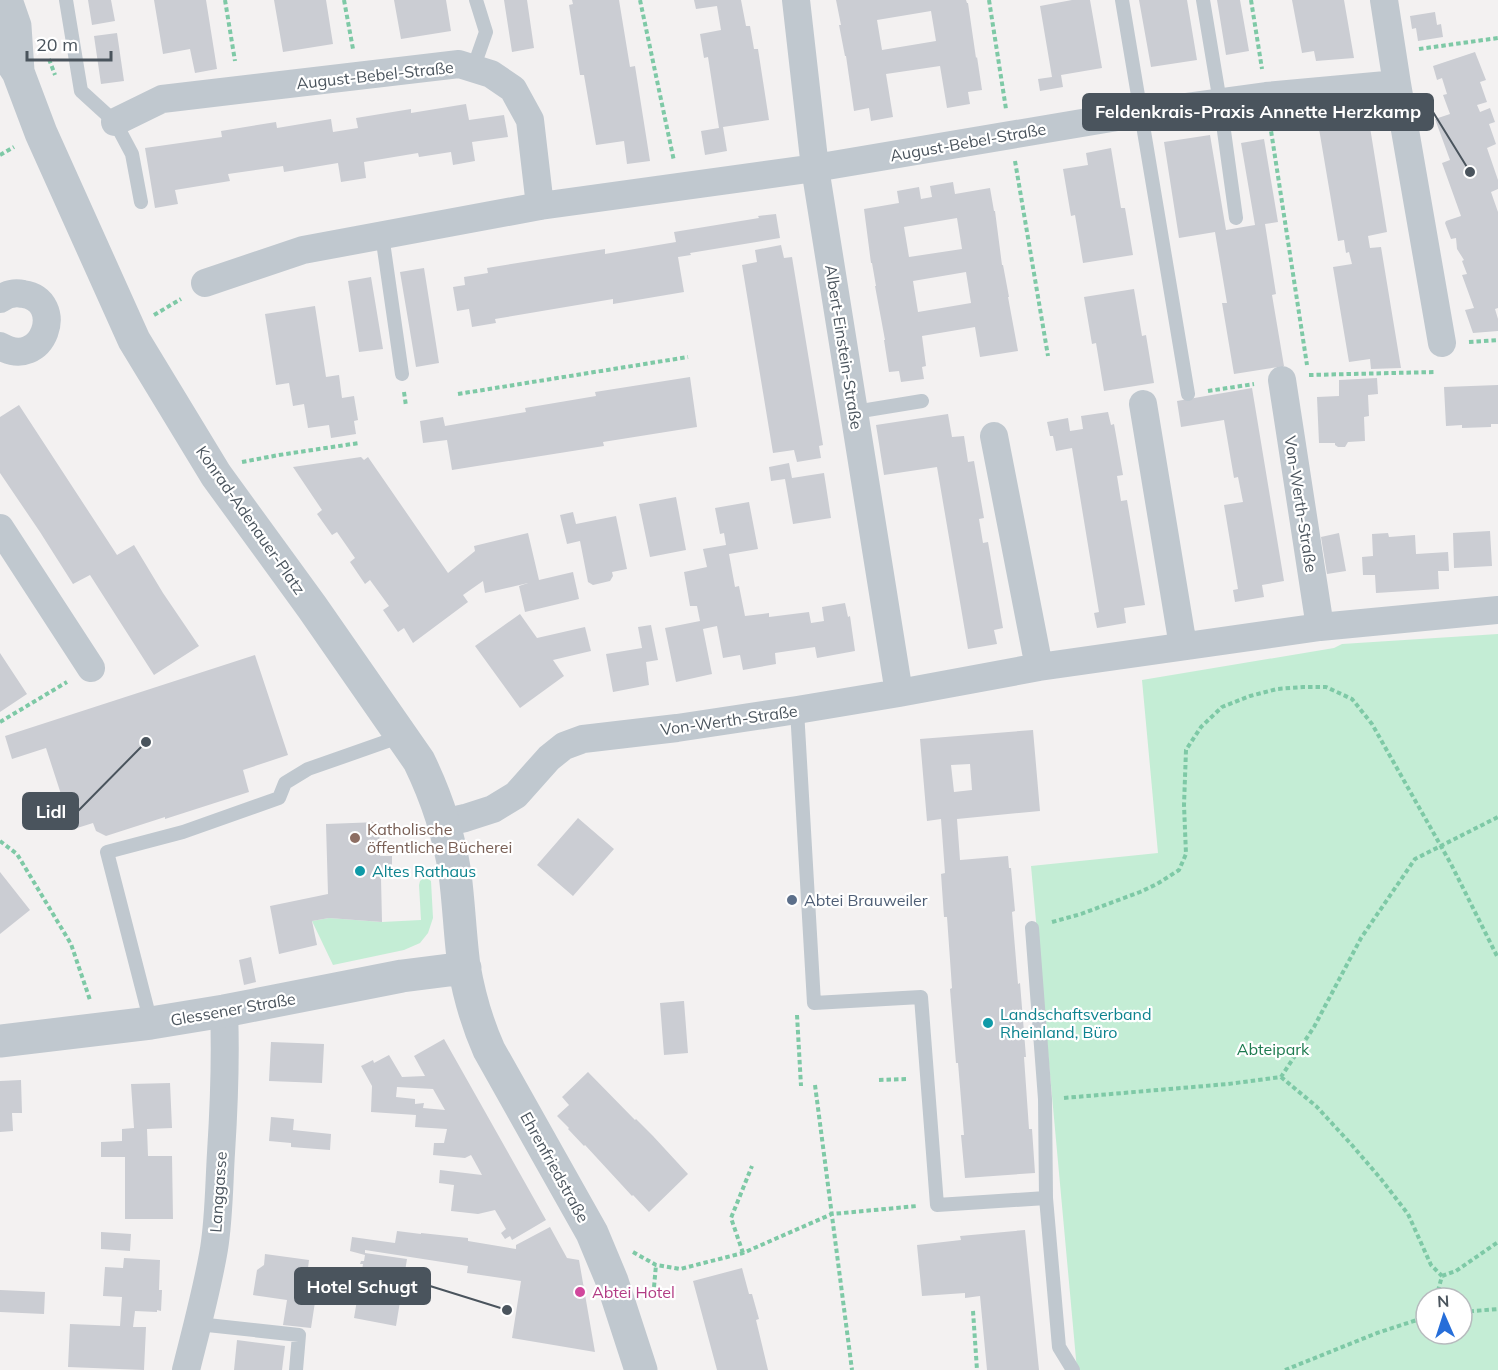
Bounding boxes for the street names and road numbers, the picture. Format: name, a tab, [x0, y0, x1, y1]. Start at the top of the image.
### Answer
street label: August-Bebel-Straße	[295, 57, 455, 93]
street label: August-Bebel-Straße	[888, 118, 1048, 166]
street label: Albert-Einstein-Straße	[821, 263, 867, 431]
street label: Von-Werth-Straße	[1280, 434, 1322, 574]
street label: Konrad-Adenauer-Platz	[192, 442, 310, 598]
street label: Von-Werth-Straße	[659, 701, 799, 739]
street label: Glessener Straße	[169, 988, 297, 1030]
street label: Ehrenfriedstraße	[516, 1108, 594, 1226]
street label: Langgasse	[205, 1151, 231, 1233]

